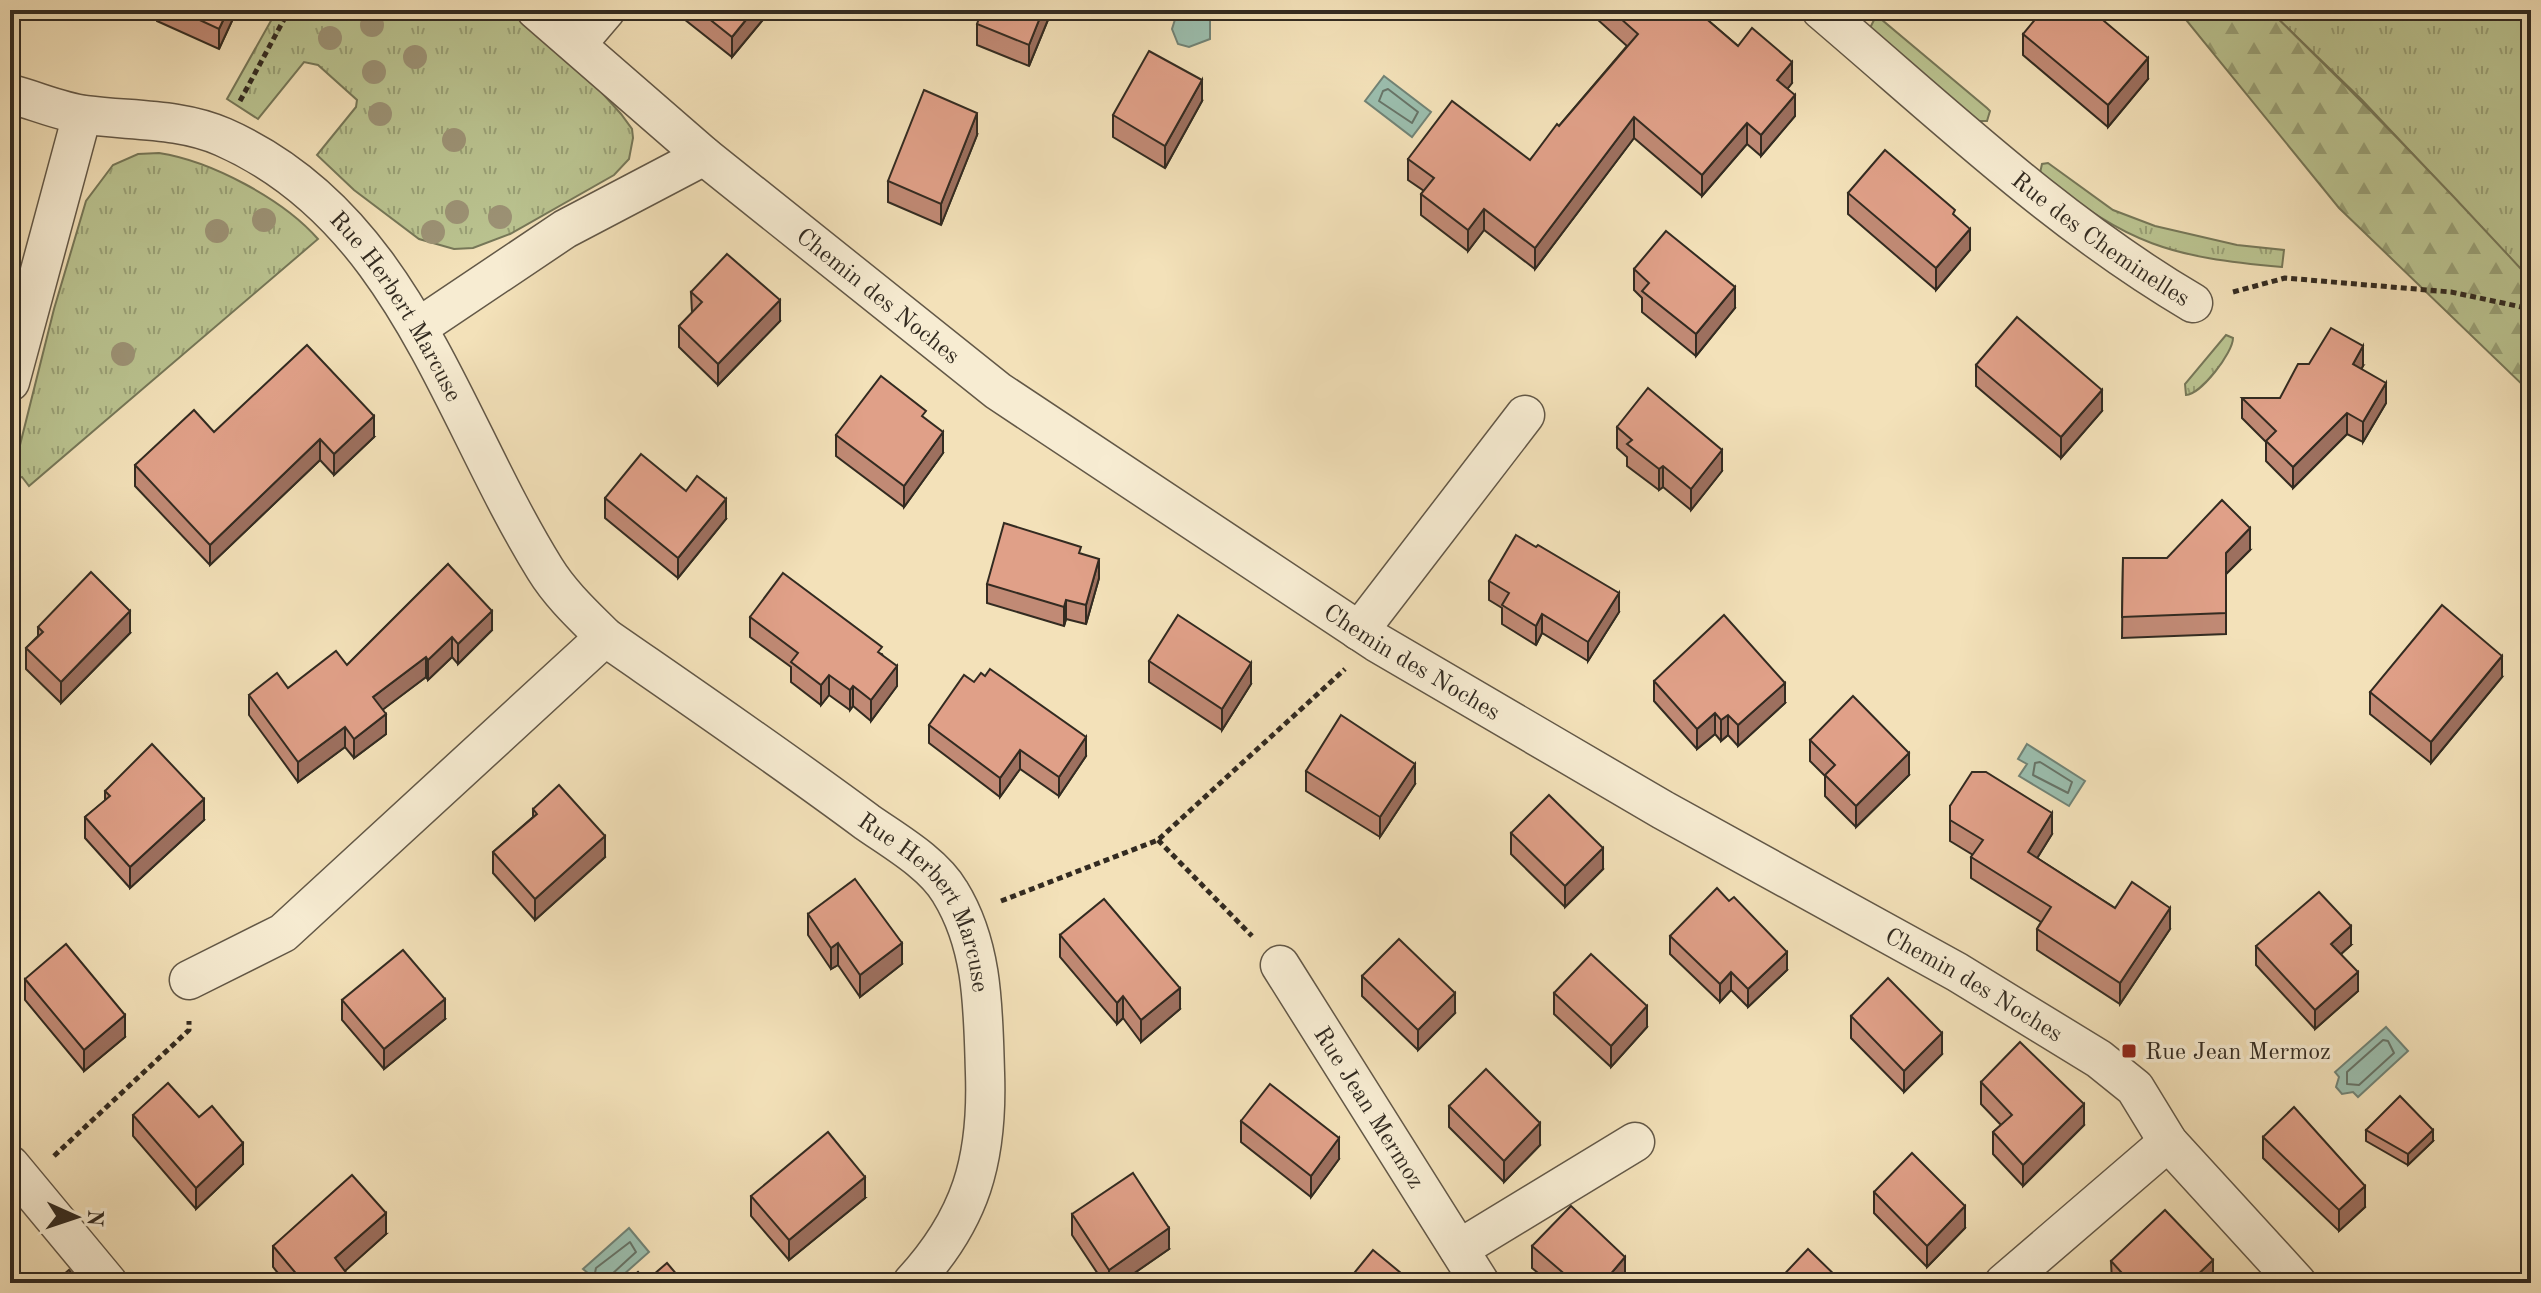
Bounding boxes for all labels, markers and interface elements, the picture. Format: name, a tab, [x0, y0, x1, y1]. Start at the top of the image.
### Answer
street label: Rue des Cheminelles	[2006, 169, 2193, 312]
street label: Rue Herbert Marcuse	[324, 208, 465, 406]
street label: Chemin des Noches	[791, 225, 963, 369]
street label: Chemin des Noches	[1319, 601, 1504, 726]
street label: Rue Herbert Marcuse	[853, 810, 991, 994]
street label: Chemin des Noches	[1880, 925, 2066, 1048]
street label: Rue Jean Mermoz	[1308, 1023, 1427, 1193]
place label: Rue Jean Mermoz	[2145, 1041, 2331, 1065]
marker: Rue Jean Mermoz	[2120, 1042, 2138, 1060]
north arrow	[36, 1177, 116, 1257]
text: N	[83, 1209, 105, 1227]

